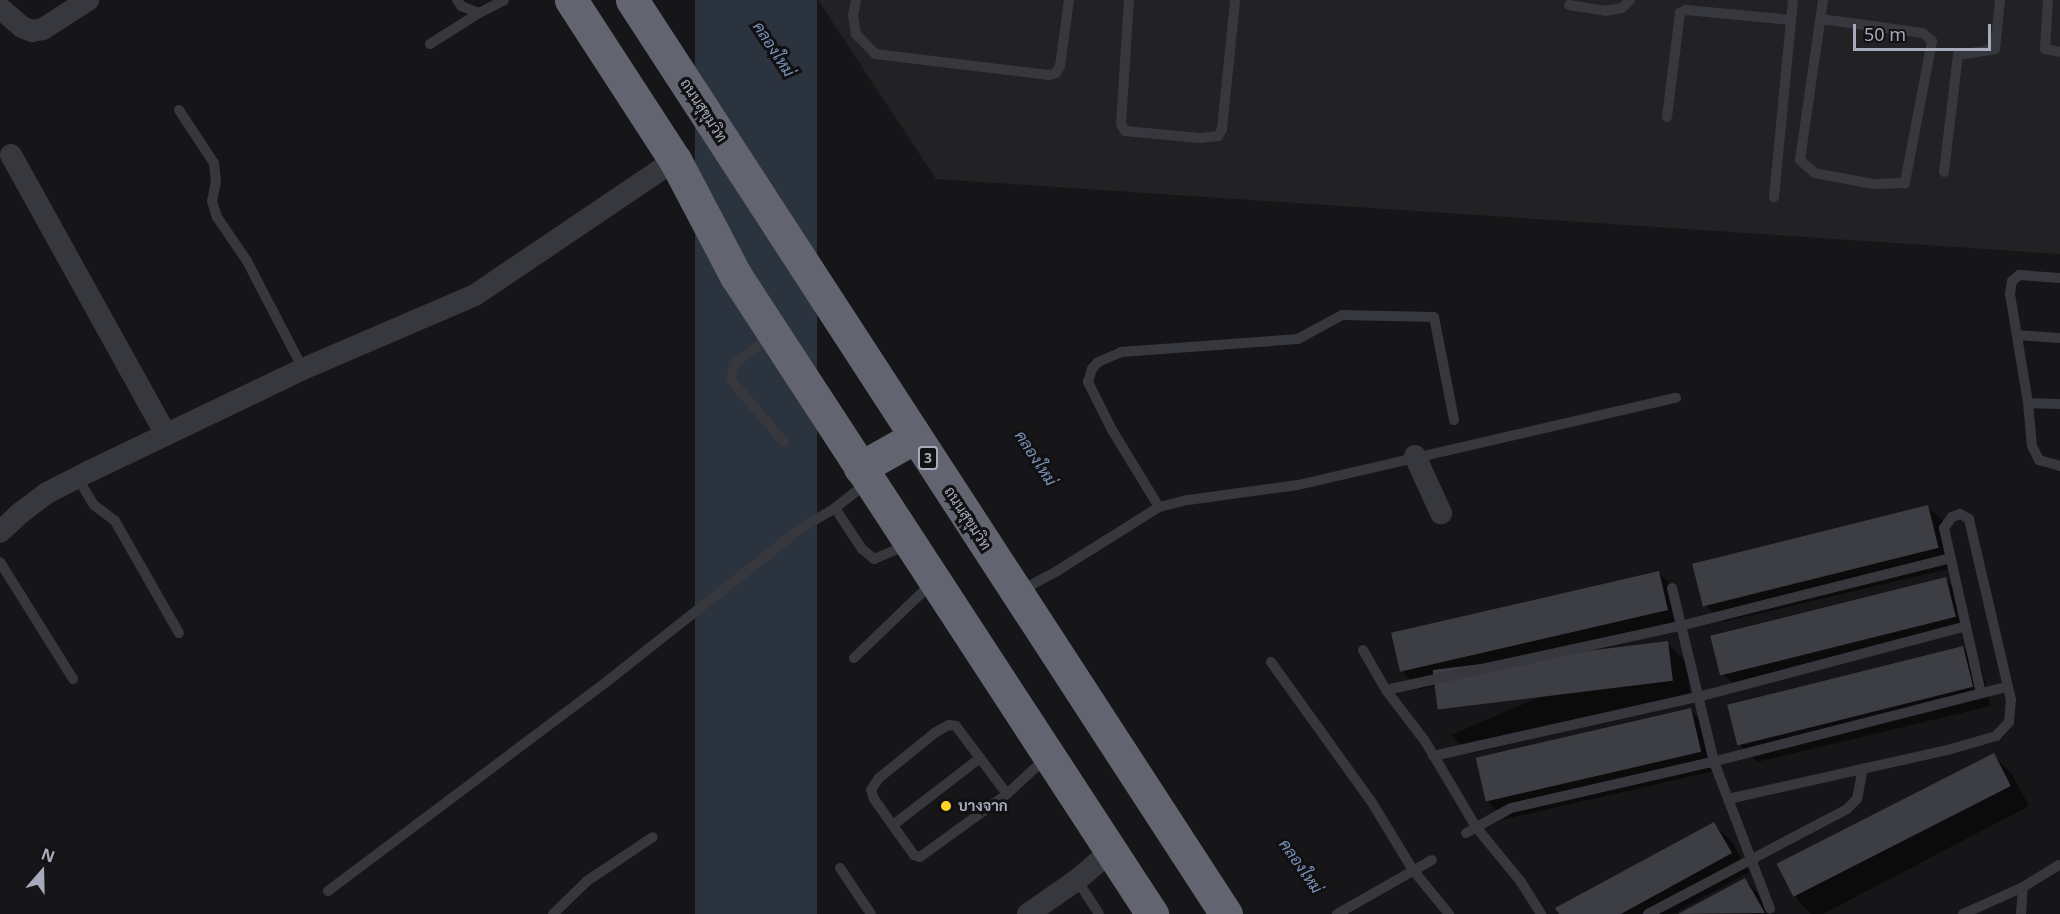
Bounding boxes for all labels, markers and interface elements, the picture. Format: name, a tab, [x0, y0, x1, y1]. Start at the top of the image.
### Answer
scale bar	[1856, 12, 1994, 50]
water label: คลองใหม่	[749, 18, 799, 80]
text: 50 m	[1864, 22, 1906, 46]
street label: ถนนสุขุมวิท	[677, 75, 731, 145]
water label: คลองใหม่	[1011, 427, 1061, 489]
road number: 3	[918, 447, 938, 469]
street label: ถนนสุขุมวิท	[941, 483, 995, 553]
place label: บางจาก	[958, 797, 1008, 815]
marker: บางจาก	[939, 799, 953, 813]
water label: คลองใหม่	[1275, 835, 1327, 897]
north arrow	[12, 842, 72, 902]
text: N	[38, 843, 58, 868]

